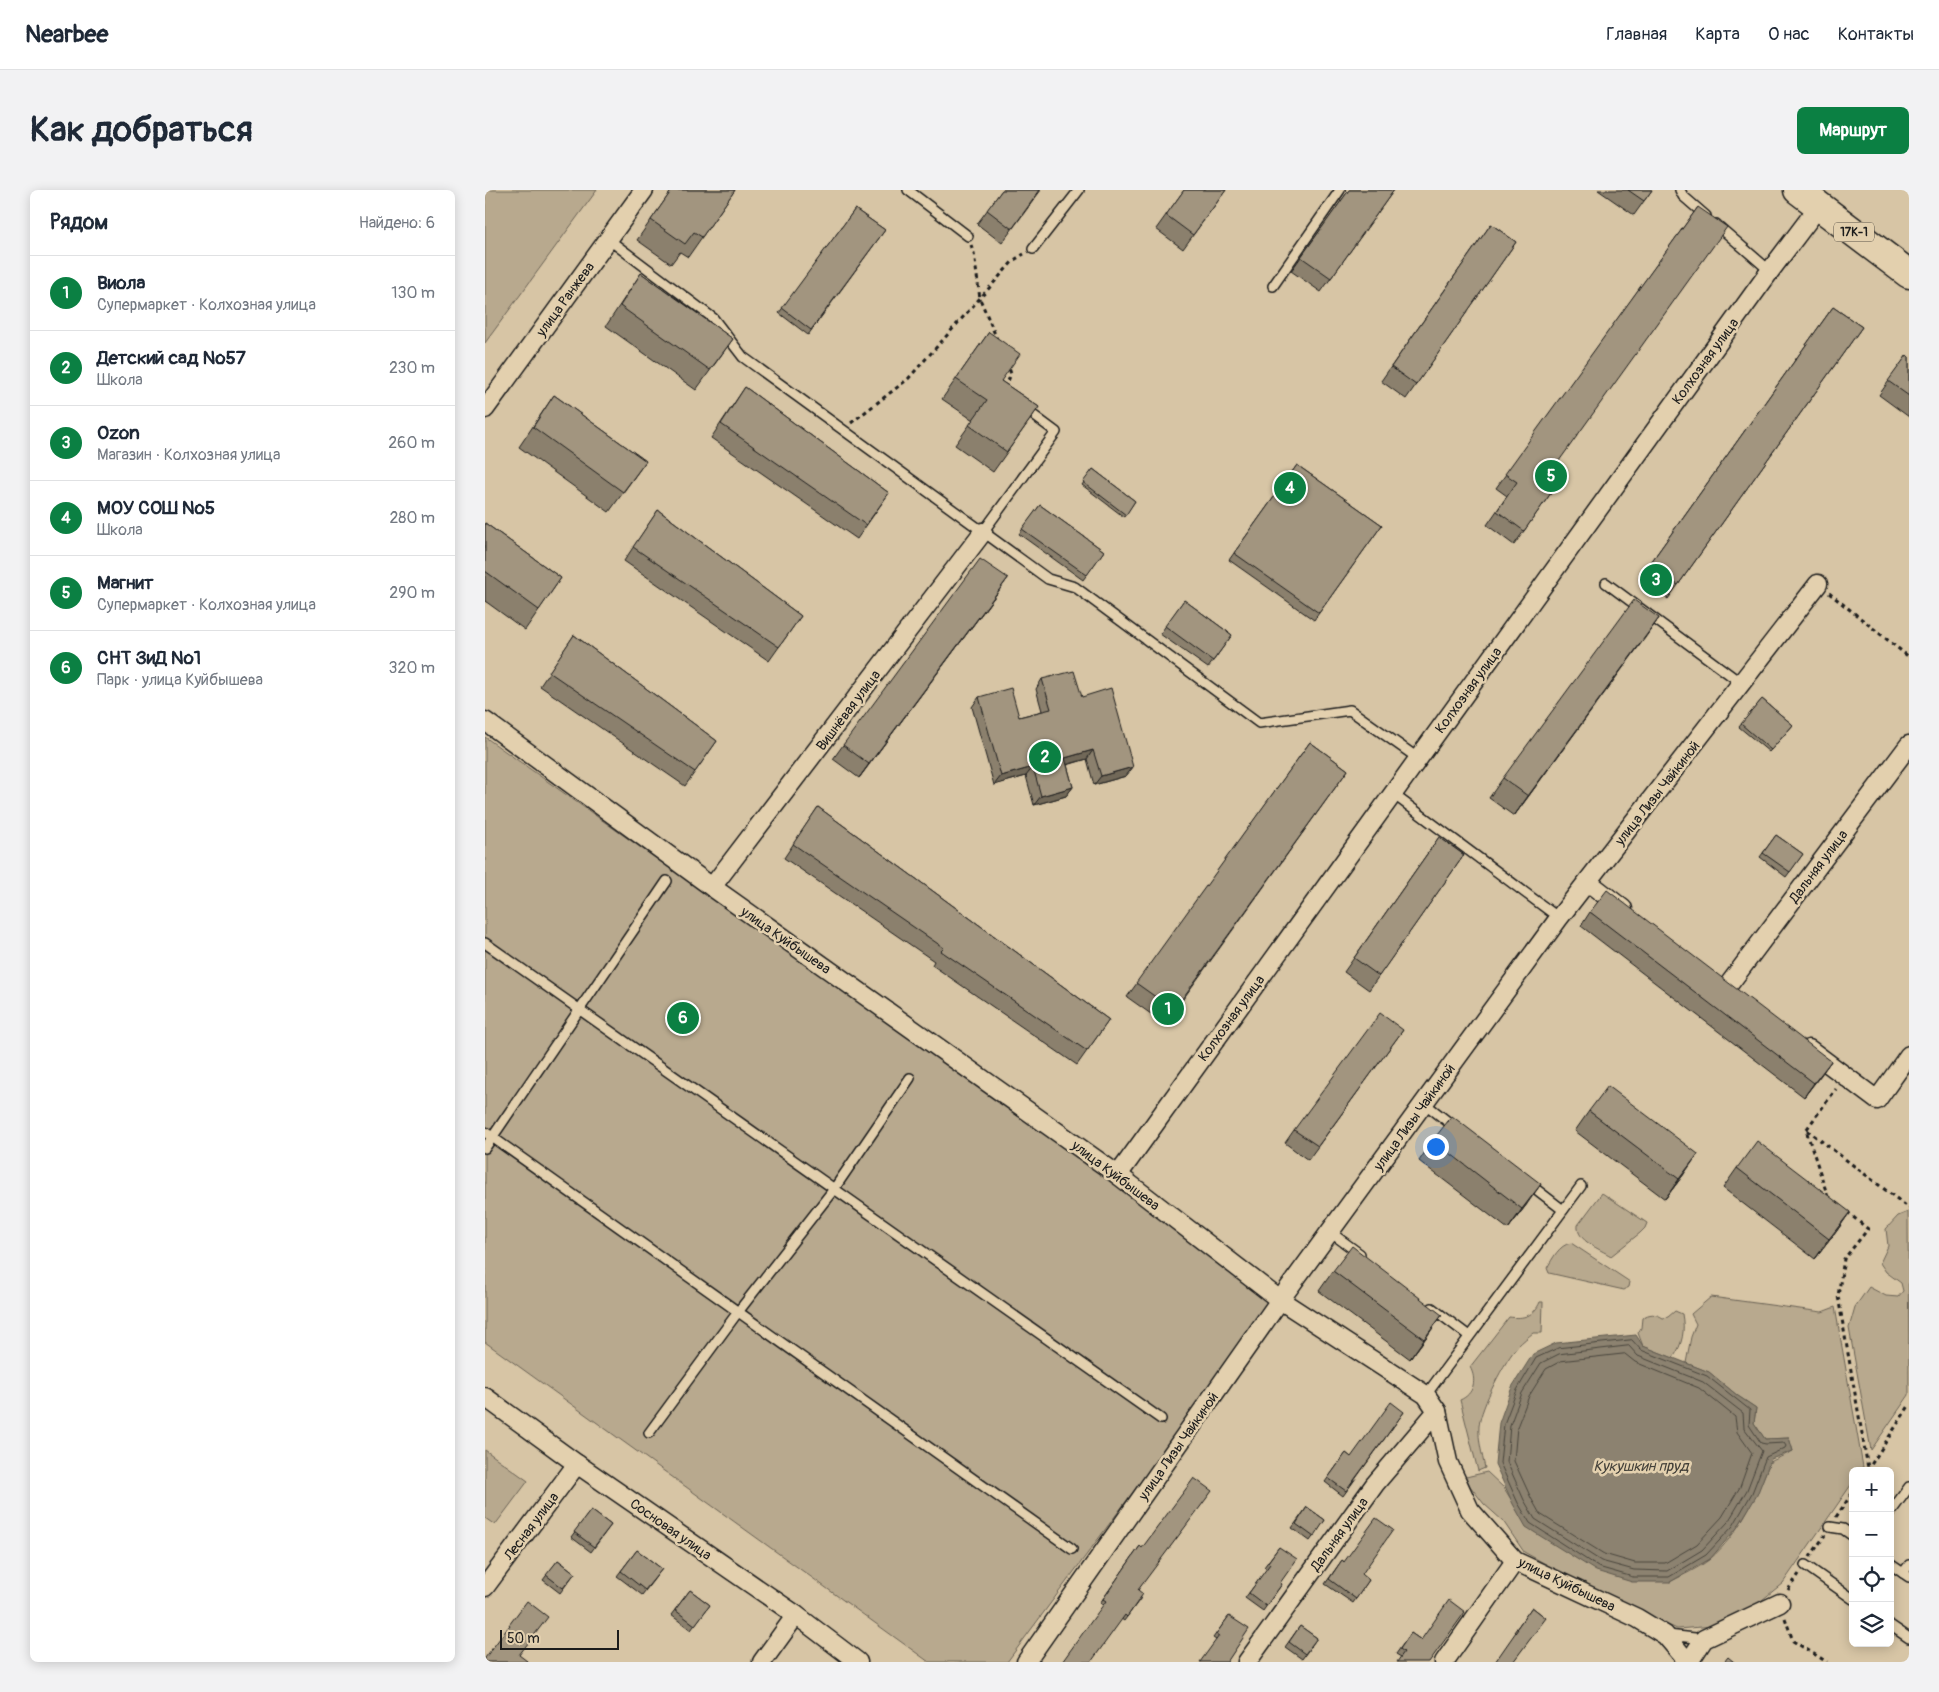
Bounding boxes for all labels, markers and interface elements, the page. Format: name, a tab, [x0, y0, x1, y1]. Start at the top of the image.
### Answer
text: Nearbee	[25, 20, 108, 49]
text: Главная	[1606, 23, 1667, 46]
text: Карта	[1695, 23, 1740, 46]
text: О нас	[1768, 23, 1810, 46]
text: Контакты	[1838, 23, 1914, 46]
button: Маршрут	[1797, 107, 1909, 154]
text: Как добраться	[30, 108, 253, 152]
text: Рядом	[50, 209, 108, 236]
text: Найдено: 6	[359, 213, 435, 233]
road number: 17К-1	[1834, 222, 1874, 242]
street label: улица Ранжева	[532, 259, 598, 341]
text: Виола	[97, 271, 145, 295]
text: 1	[63, 283, 69, 303]
text: 130 m	[391, 283, 435, 303]
text: Супермаркет · Колхозная улица	[97, 295, 316, 315]
street label: Колхозная улица	[1669, 315, 1742, 408]
text: Детский сад №57	[97, 346, 246, 370]
text: 2	[62, 358, 70, 378]
text: 230 m	[389, 358, 435, 378]
text: Школа	[97, 370, 143, 390]
text: Ozon	[97, 421, 140, 445]
text: 3	[62, 433, 70, 453]
text: 260 m	[388, 433, 435, 453]
text: Магазин · Колхозная улица	[97, 445, 281, 465]
pin: 5	[1535, 457, 1567, 495]
pin: 4	[1274, 469, 1306, 507]
text: МОУ СОШ №5	[97, 496, 215, 520]
text: 4	[61, 508, 71, 528]
text: 280 m	[389, 508, 435, 528]
text: Школа	[97, 520, 143, 540]
pin: 3	[1640, 561, 1672, 599]
text: Магнит	[97, 571, 153, 595]
text: 5	[62, 583, 70, 603]
text: 290 m	[389, 583, 435, 603]
text: Супермаркет · Колхозная улица	[97, 595, 316, 615]
street label: Колхозная улица	[1432, 644, 1505, 737]
text: СНТ ЗиД №1	[97, 646, 201, 670]
text: 6	[61, 658, 71, 678]
text: 320 m	[389, 658, 435, 678]
street label: Вишнёвая улица	[813, 667, 884, 754]
text: Парк · улица Куйбышева	[97, 670, 263, 690]
pin: 2	[1029, 738, 1061, 776]
street label: улица Лизы Чайкиной	[1611, 738, 1703, 850]
street label: Дальняя улица	[1785, 827, 1851, 907]
street label: улица Куйбышева	[737, 903, 834, 978]
street label: Колхозная улица	[1195, 972, 1268, 1065]
pin: 1	[1152, 990, 1184, 1028]
pin: 6	[667, 999, 699, 1037]
street label: улица Лизы Чайкиной	[1369, 1061, 1459, 1175]
your location	[1423, 1134, 1449, 1160]
street label: улица Куйбышева	[1067, 1136, 1163, 1214]
street label: улица Лизы Чайкиной	[1134, 1389, 1222, 1504]
water label: Кукушкин пруд	[1593, 1457, 1691, 1476]
map controls	[1849, 1467, 1894, 1647]
button: +	[1849, 1467, 1894, 1512]
street label: Лесная улица	[500, 1489, 562, 1564]
street label: Дальняя улица	[1306, 1494, 1372, 1575]
street label: Сосновая улица	[627, 1495, 715, 1564]
button: −	[1849, 1512, 1894, 1557]
street label: улица Куйбышева	[1515, 1553, 1618, 1615]
button: locate	[1849, 1557, 1894, 1602]
button: layers	[1849, 1602, 1894, 1647]
scale bar	[500, 1627, 619, 1650]
text: 50 m	[507, 1630, 540, 1647]

